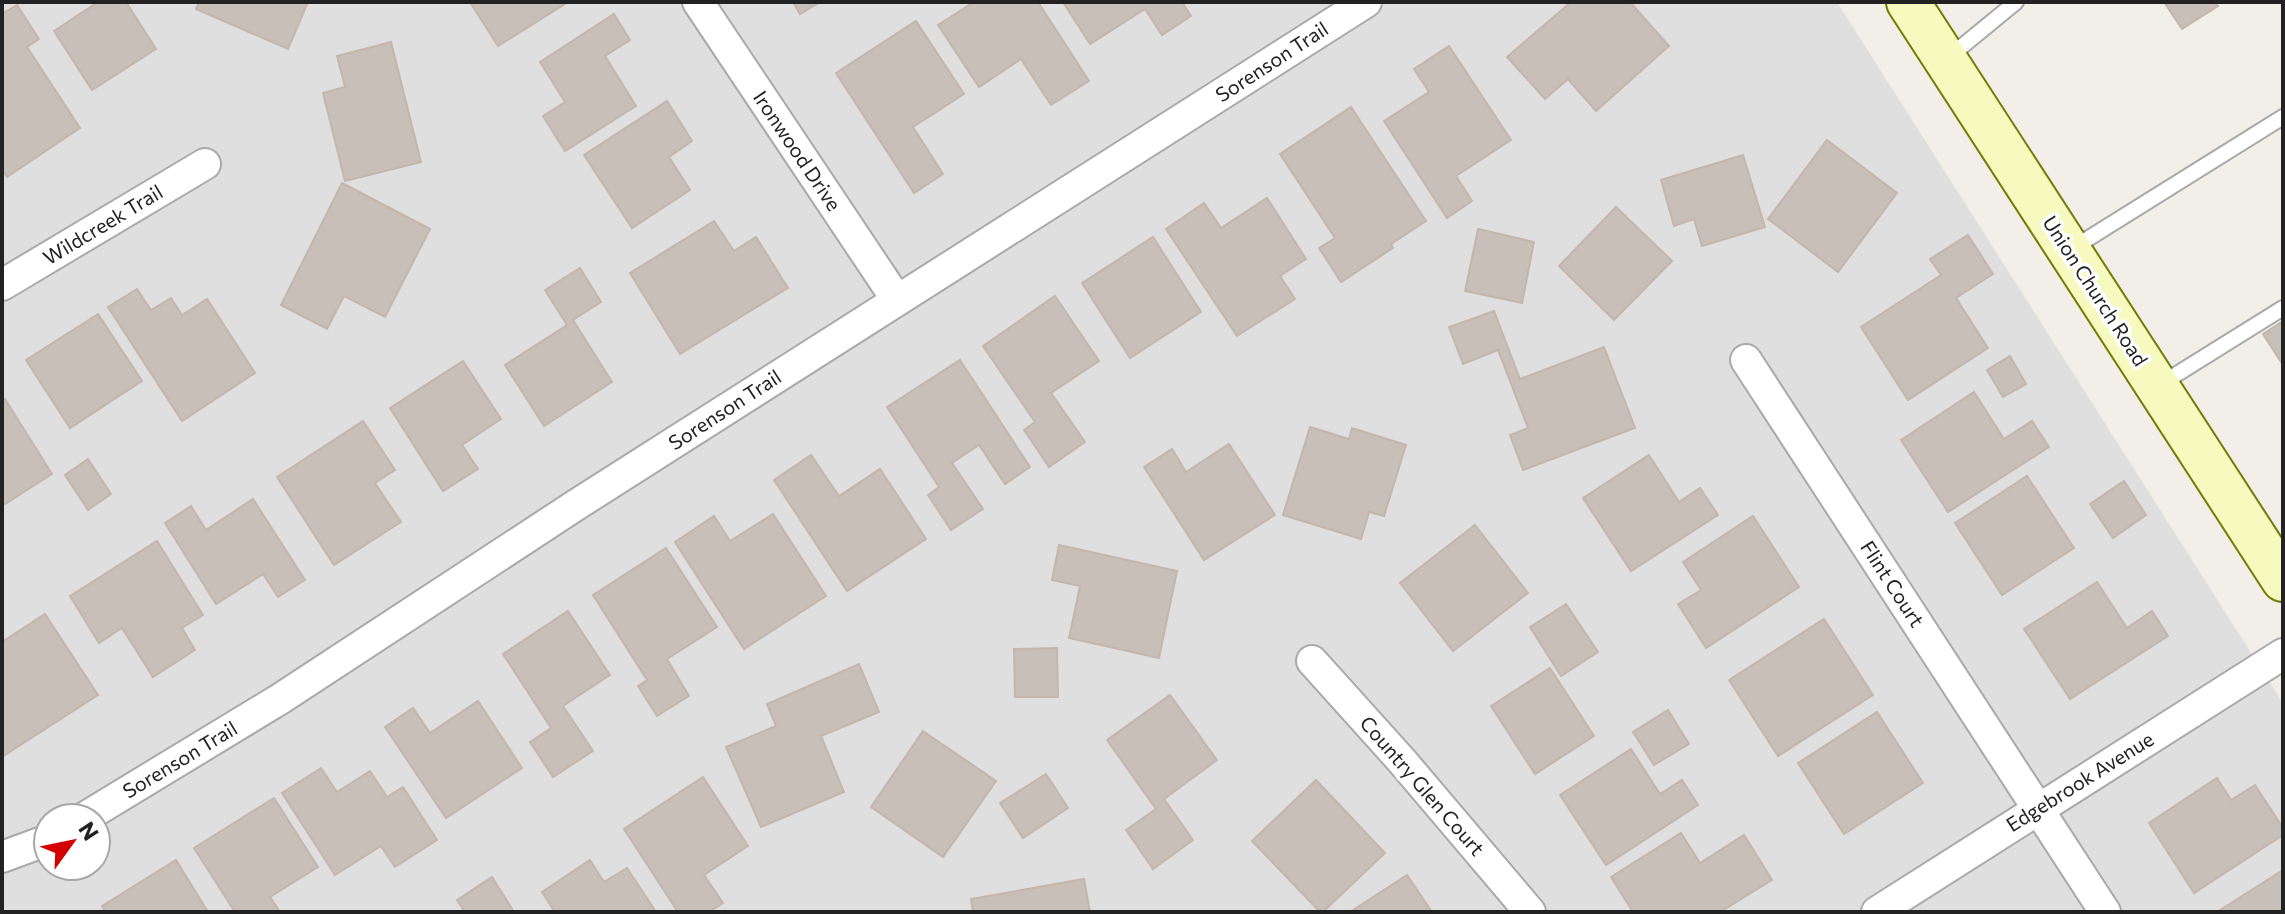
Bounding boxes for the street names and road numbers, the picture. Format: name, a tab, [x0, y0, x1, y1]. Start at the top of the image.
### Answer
street label: Sorenson Trail	[1211, 16, 1332, 106]
street label: Ironwood Drive	[749, 86, 847, 215]
street label: Wildcreek Trail	[38, 179, 167, 269]
street label: Union Church Road	[2038, 211, 2153, 370]
street label: Sorenson Trail	[664, 364, 785, 454]
street label: Flint Court	[1856, 536, 1930, 631]
street label: Country Glen Court	[1356, 711, 1490, 860]
street label: Sorenson Trail	[118, 716, 241, 803]
street label: Edgebrook Avenue	[2001, 726, 2158, 836]

